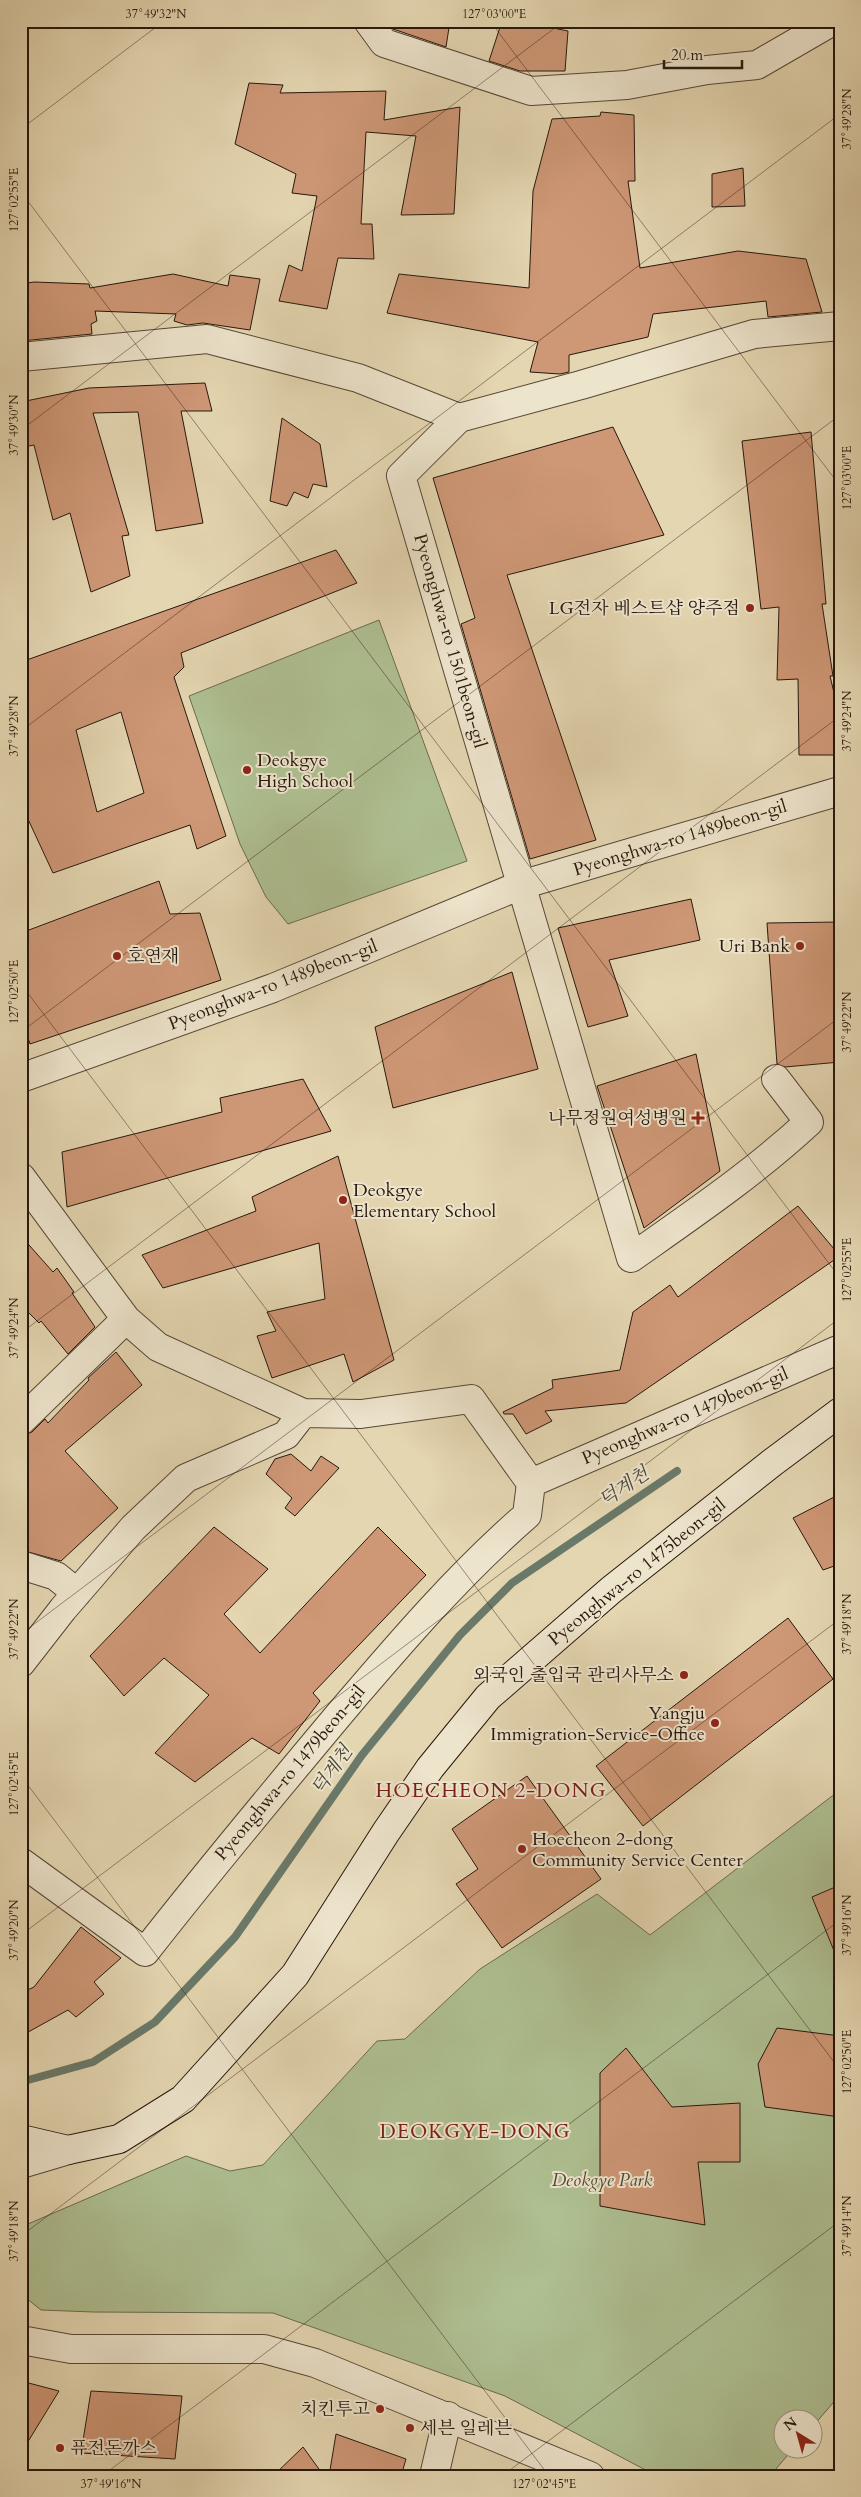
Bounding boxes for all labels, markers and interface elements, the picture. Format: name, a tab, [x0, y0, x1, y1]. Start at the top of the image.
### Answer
text: 37°49'32"N	[126, 6, 187, 22]
text: 127°03'00"E	[462, 6, 526, 22]
scale bar	[664, 38, 741, 70]
text: 20 m	[671, 45, 703, 65]
text: 37°49'28"N	[839, 88, 855, 149]
text: 127°02'55"E	[6, 168, 22, 232]
text: 37°49'30"N	[6, 394, 22, 455]
text: 127°03'00"E	[839, 446, 855, 510]
street label: Pyeonghwa-ro 1501beon-gil	[407, 531, 493, 752]
place label: LG전자 베스트샵 양주점	[549, 596, 740, 621]
marker: LG전자 베스트샵 양주점	[744, 602, 756, 614]
text: 37°49'24"N	[839, 690, 855, 751]
text: 37°49'28"N	[6, 695, 22, 756]
place label: Deokgye High School	[257, 748, 353, 794]
marker: Deokgye High School	[241, 764, 253, 776]
street label: Pyeonghwa-ro 1489beon-gil	[570, 793, 790, 882]
street label: Pyeonghwa-ro 1489beon-gil	[165, 933, 382, 1036]
place label: Uri Bank	[719, 934, 790, 959]
marker: Uri Bank	[794, 940, 806, 952]
place label: 호연재	[127, 944, 179, 969]
marker: 호연재	[111, 950, 123, 962]
text: 127°02'50"E	[6, 960, 22, 1024]
text: 37°49'22"N	[839, 991, 855, 1052]
place label: 나무정원여성병원	[548, 1106, 687, 1131]
marker: 나무정원여성병원	[691, 1111, 705, 1125]
place label: Deokgye Elementary School	[353, 1178, 496, 1224]
marker: Deokgye Elementary School	[337, 1194, 349, 1206]
text: 127°02'55"E	[839, 1238, 855, 1302]
text: 37°49'24"N	[6, 1297, 22, 1358]
street label: Pyeonghwa-ro 1479beon-gil	[578, 1361, 792, 1471]
water label: 덕계천	[594, 1460, 655, 1513]
street label: Pyeonghwa-ro 1475beon-gil	[543, 1492, 731, 1652]
text: 37°49'18"N	[839, 1593, 855, 1654]
text: 37°49'22"N	[6, 1598, 22, 1659]
place label: 외국인 출입국 관리사무소	[473, 1663, 674, 1688]
marker: 외국인 출입국 관리사무소	[678, 1669, 690, 1681]
street label: Pyeonghwa-ro 1479beon-gil	[209, 1680, 371, 1866]
place label: Yangju Immigration-Service-Office	[490, 1701, 705, 1747]
marker: Yangju Immigration-Service-Office	[709, 1717, 721, 1729]
water label: 덕계천	[306, 1739, 359, 1800]
text: 127°02'45"E	[6, 1752, 22, 1816]
district label: HOECHEON 2-DONG	[375, 1777, 607, 1804]
place label: Hoecheon 2-dong Community Service Center	[532, 1827, 743, 1873]
marker: Hoecheon 2-dong Community Service Center	[516, 1843, 528, 1855]
text: 37°49'16"N	[839, 1894, 855, 1955]
text: 37°49'20"N	[6, 1899, 22, 1960]
text: 127°02'50"E	[839, 2030, 855, 2094]
district label: DEOKGYE-DONG	[379, 2118, 571, 2145]
park label: Deokgye Park	[552, 2168, 652, 2193]
text: 37°49'14"N	[839, 2195, 855, 2256]
text: 37°49'18"N	[6, 2200, 22, 2261]
place label: 치킨투고	[300, 2397, 371, 2422]
marker: 치킨투고	[374, 2403, 386, 2415]
north arrow	[774, 2410, 824, 2460]
text: N	[780, 2413, 801, 2435]
place label: 세븐 일레븐	[420, 2416, 512, 2441]
marker: 세븐 일레븐	[404, 2422, 416, 2434]
place label: 퓨전돈까스	[70, 2436, 158, 2461]
marker: 퓨전돈까스	[54, 2442, 66, 2454]
text: 37°49'16"N	[81, 2476, 142, 2492]
text: 127°02'45"E	[512, 2476, 576, 2492]

